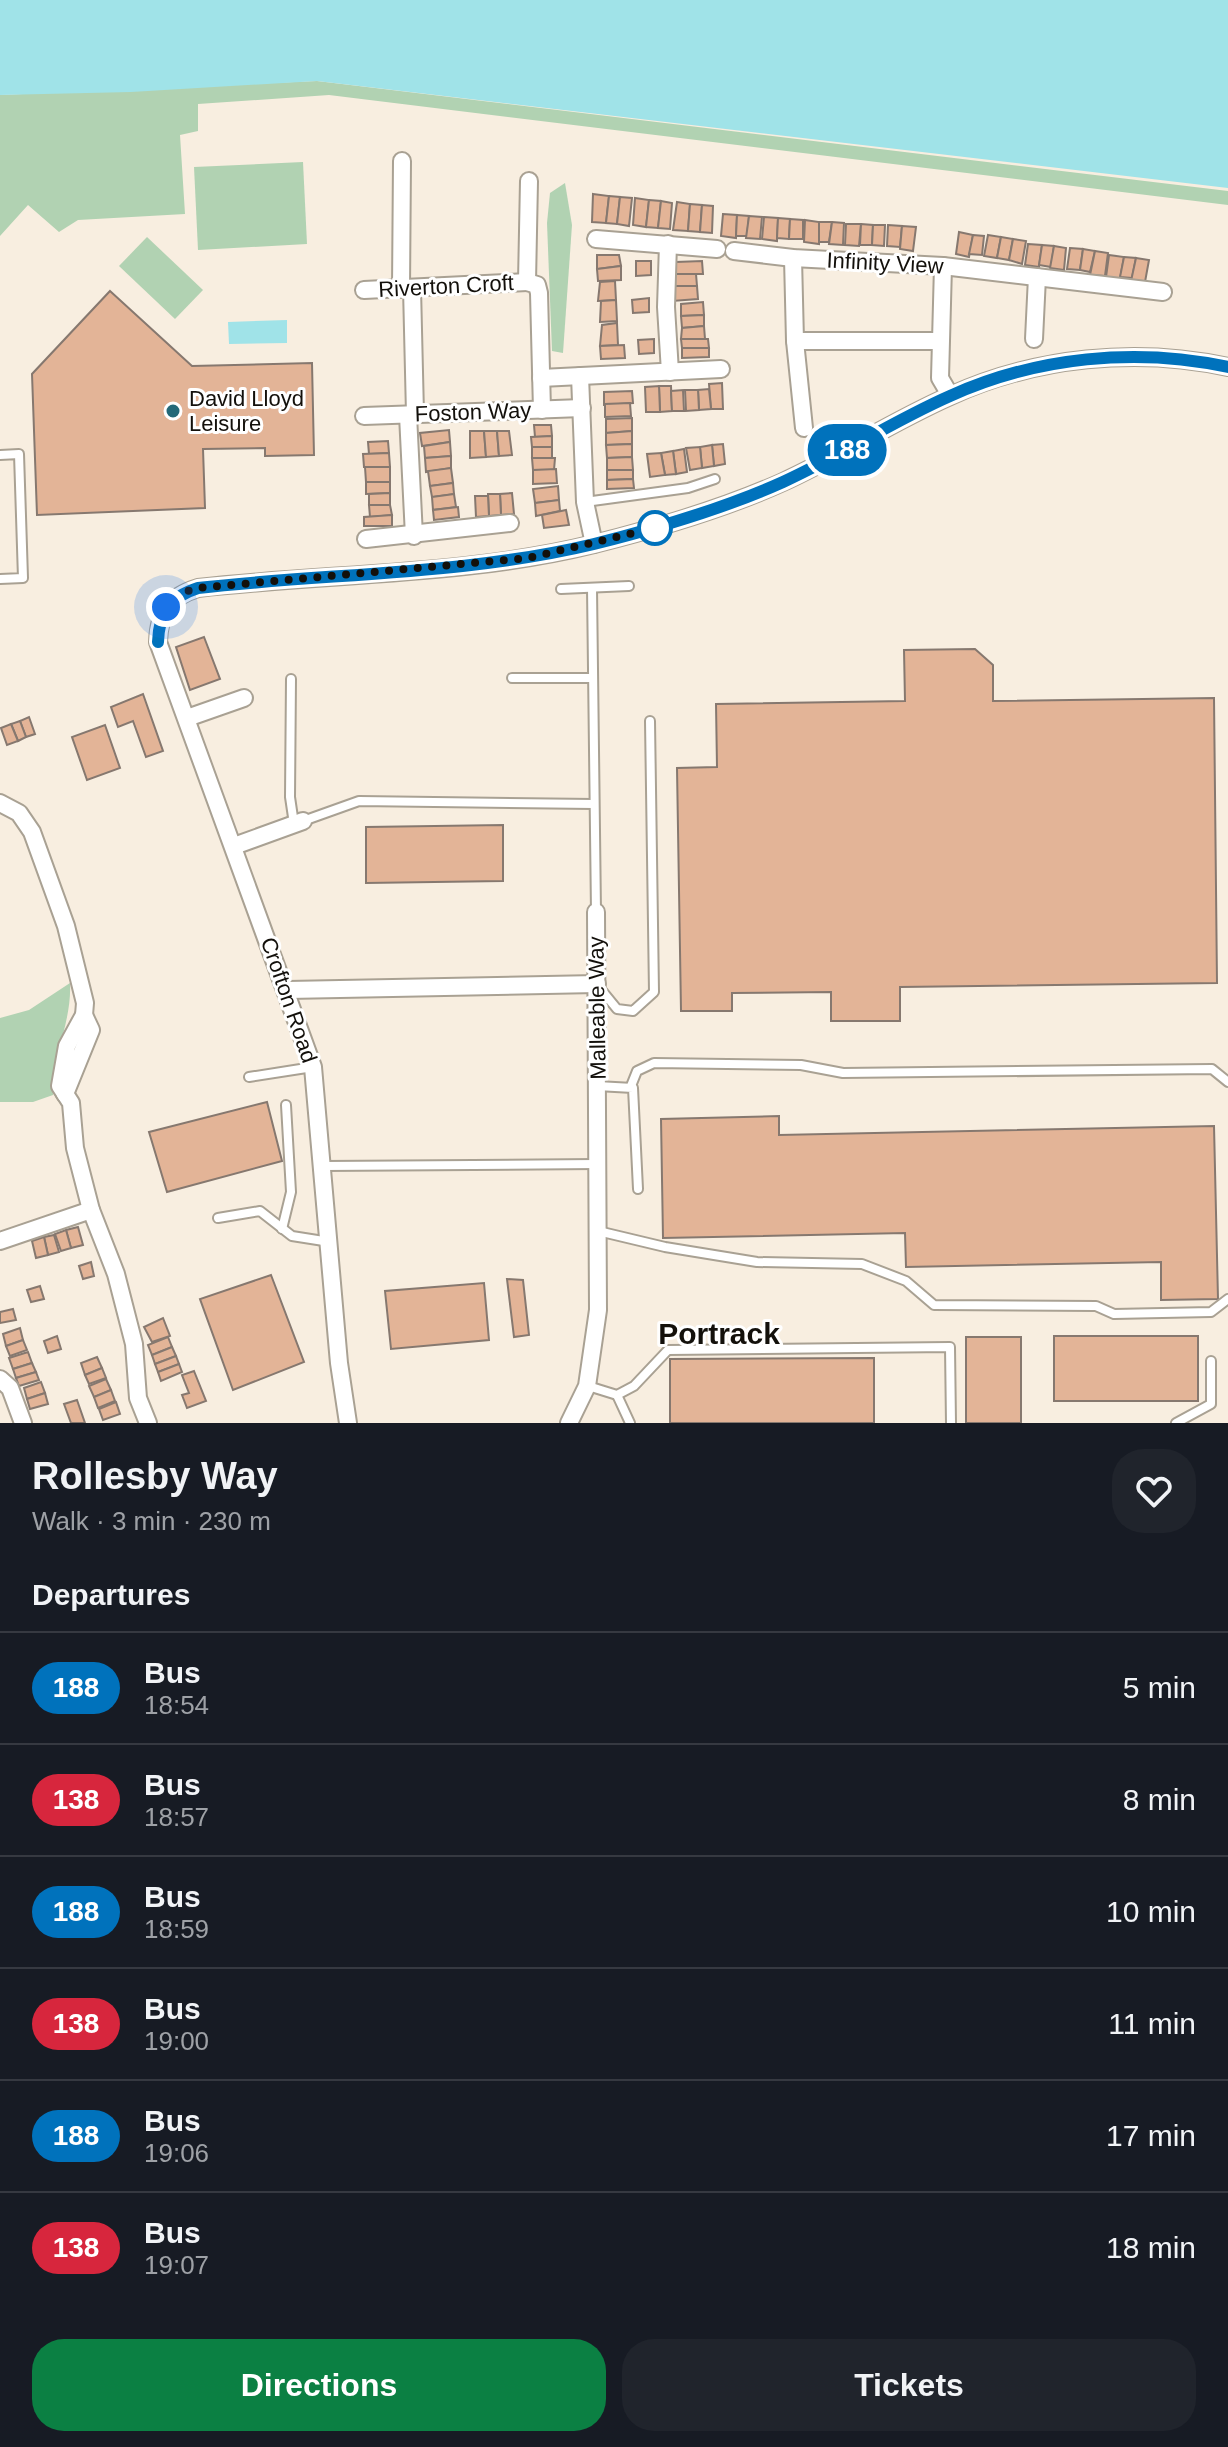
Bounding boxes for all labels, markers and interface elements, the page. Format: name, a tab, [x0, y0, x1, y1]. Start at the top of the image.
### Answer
street label: Infinity View	[826, 247, 944, 279]
street label: Riverton Croft	[378, 270, 514, 302]
place label: David Lloyd Leisure	[189, 386, 304, 436]
street label: Foston Way	[414, 397, 532, 427]
marker: David Lloyd Leisure	[164, 402, 182, 420]
line badge: 188	[801, 424, 893, 476]
text: 188	[824, 434, 870, 465]
unlabelled marker	[638, 511, 672, 545]
your location	[146, 587, 186, 627]
street label: Crofton Road	[256, 934, 322, 1066]
street label: Malleable Way	[583, 936, 611, 1080]
district label: Portrack	[658, 1317, 780, 1350]
button: heart	[1112, 1449, 1196, 1533]
text: Rollesby Way	[32, 1455, 278, 1497]
text: Walk · 3 min · 230 m	[32, 1506, 271, 1536]
text: Departures	[32, 1578, 190, 1611]
text: Bus	[144, 1656, 201, 1689]
text: 5 min	[1123, 1671, 1196, 1704]
text: 188	[53, 1672, 99, 1703]
text: 18:54	[144, 1690, 209, 1720]
text: Bus	[144, 1768, 201, 1801]
text: 8 min	[1123, 1783, 1196, 1816]
text: 138	[53, 1784, 99, 1815]
text: 18:57	[144, 1802, 209, 1832]
text: Bus	[144, 1880, 201, 1913]
text: 10 min	[1106, 1895, 1196, 1928]
text: 188	[53, 1896, 99, 1927]
text: 18:59	[144, 1914, 209, 1944]
text: Bus	[144, 1992, 201, 2025]
text: 11 min	[1108, 2007, 1196, 2040]
text: 138	[53, 2008, 99, 2039]
text: 19:00	[144, 2026, 209, 2056]
text: Bus	[144, 2104, 201, 2137]
text: 17 min	[1106, 2119, 1196, 2152]
text: 188	[53, 2120, 99, 2151]
text: 19:06	[144, 2138, 209, 2168]
text: Bus	[144, 2216, 201, 2249]
text: 18 min	[1106, 2231, 1196, 2264]
text: 138	[53, 2232, 99, 2263]
text: 19:07	[144, 2250, 209, 2280]
button: Directions	[32, 2339, 606, 2431]
button: Tickets	[622, 2339, 1196, 2431]

